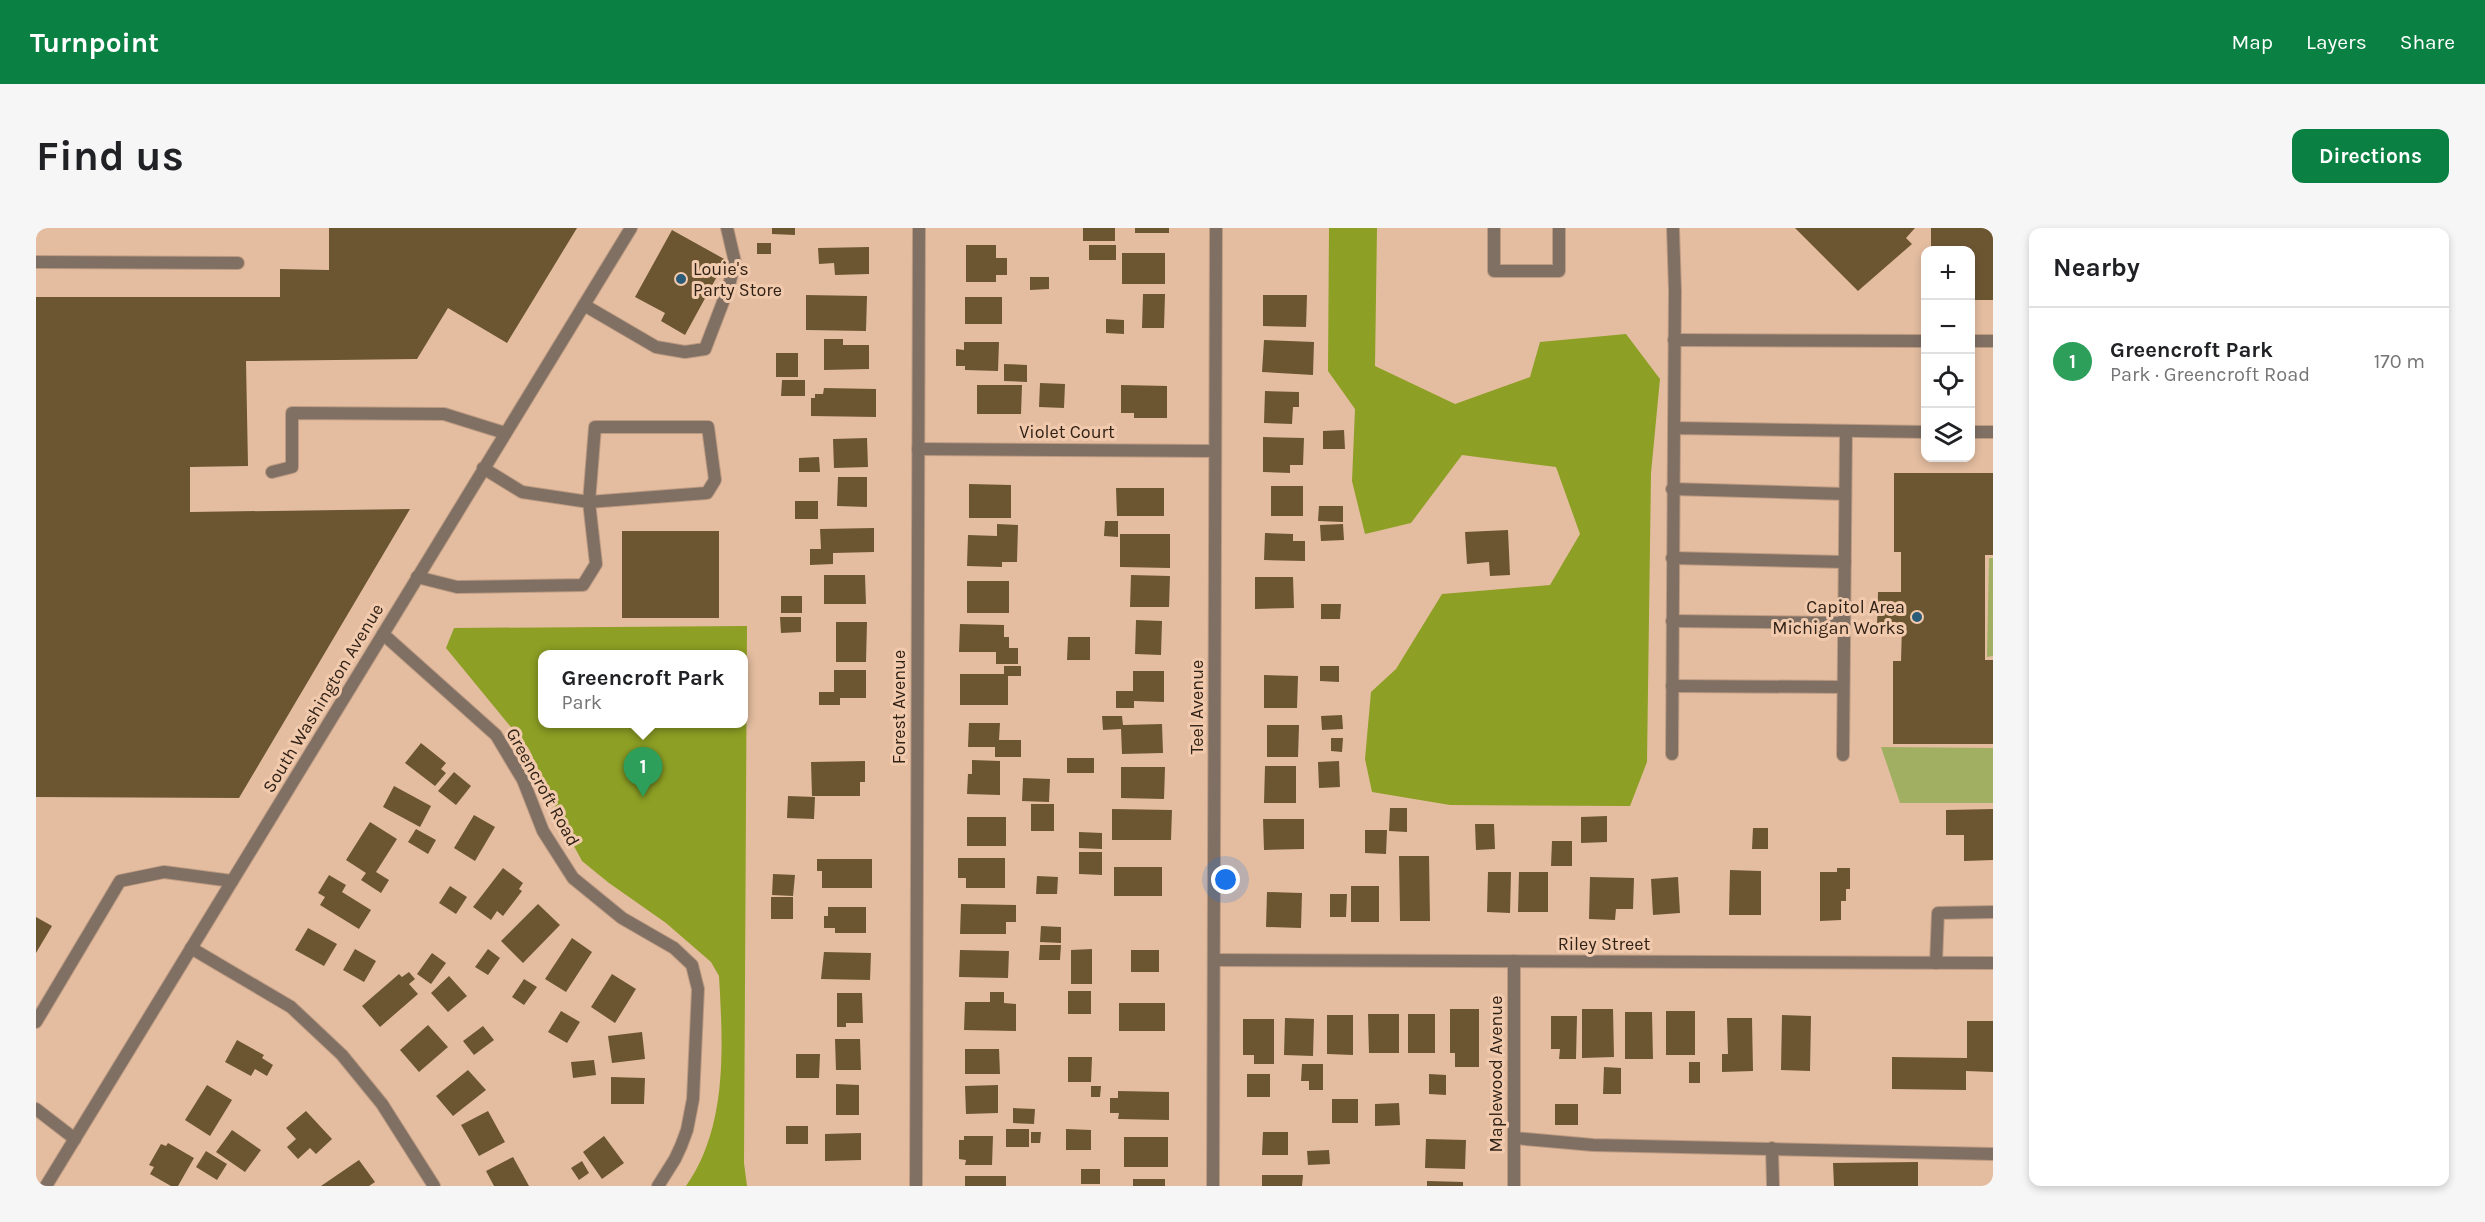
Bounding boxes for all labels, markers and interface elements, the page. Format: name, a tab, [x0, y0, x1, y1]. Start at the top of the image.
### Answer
text: Turnpoint	[30, 26, 159, 59]
text: Map	[2231, 30, 2273, 54]
text: Layers	[2306, 30, 2367, 54]
text: Share	[2400, 30, 2455, 54]
button: Directions	[2292, 129, 2449, 183]
text: Find us	[36, 131, 184, 181]
map controls	[1921, 246, 1975, 462]
button: +	[1921, 246, 1975, 300]
text: Nearby	[2053, 252, 2140, 283]
place label: Louie's Party Store	[693, 258, 782, 301]
marker: Louie's Party Store	[674, 272, 688, 286]
button: −	[1921, 300, 1975, 354]
text: Greencroft Park	[2110, 337, 2273, 363]
text: 1	[2069, 350, 2076, 373]
text: 170 m	[2374, 350, 2425, 373]
button: locate	[1921, 354, 1975, 408]
text: Park · Greencroft Road	[2110, 363, 2310, 386]
button: layers	[1921, 408, 1975, 462]
street label: Violet Court	[1019, 421, 1115, 443]
place label: Capitol Area Michigan Works	[1772, 596, 1905, 639]
street label: South Washington Avenue	[258, 599, 388, 797]
marker: Capitol Area Michigan Works	[1910, 610, 1924, 624]
popup	[538, 650, 748, 728]
street label: Forest Avenue	[888, 650, 910, 764]
street label: Teel Avenue	[1186, 660, 1208, 754]
text: Greencroft Park	[562, 665, 724, 691]
text: Park	[562, 691, 602, 714]
street label: Greencroft Road	[501, 724, 585, 850]
pin: 1	[624, 748, 662, 797]
your location	[1211, 865, 1240, 894]
street label: Riley Street	[1558, 933, 1651, 955]
street label: Maplewood Avenue	[1485, 996, 1507, 1152]

